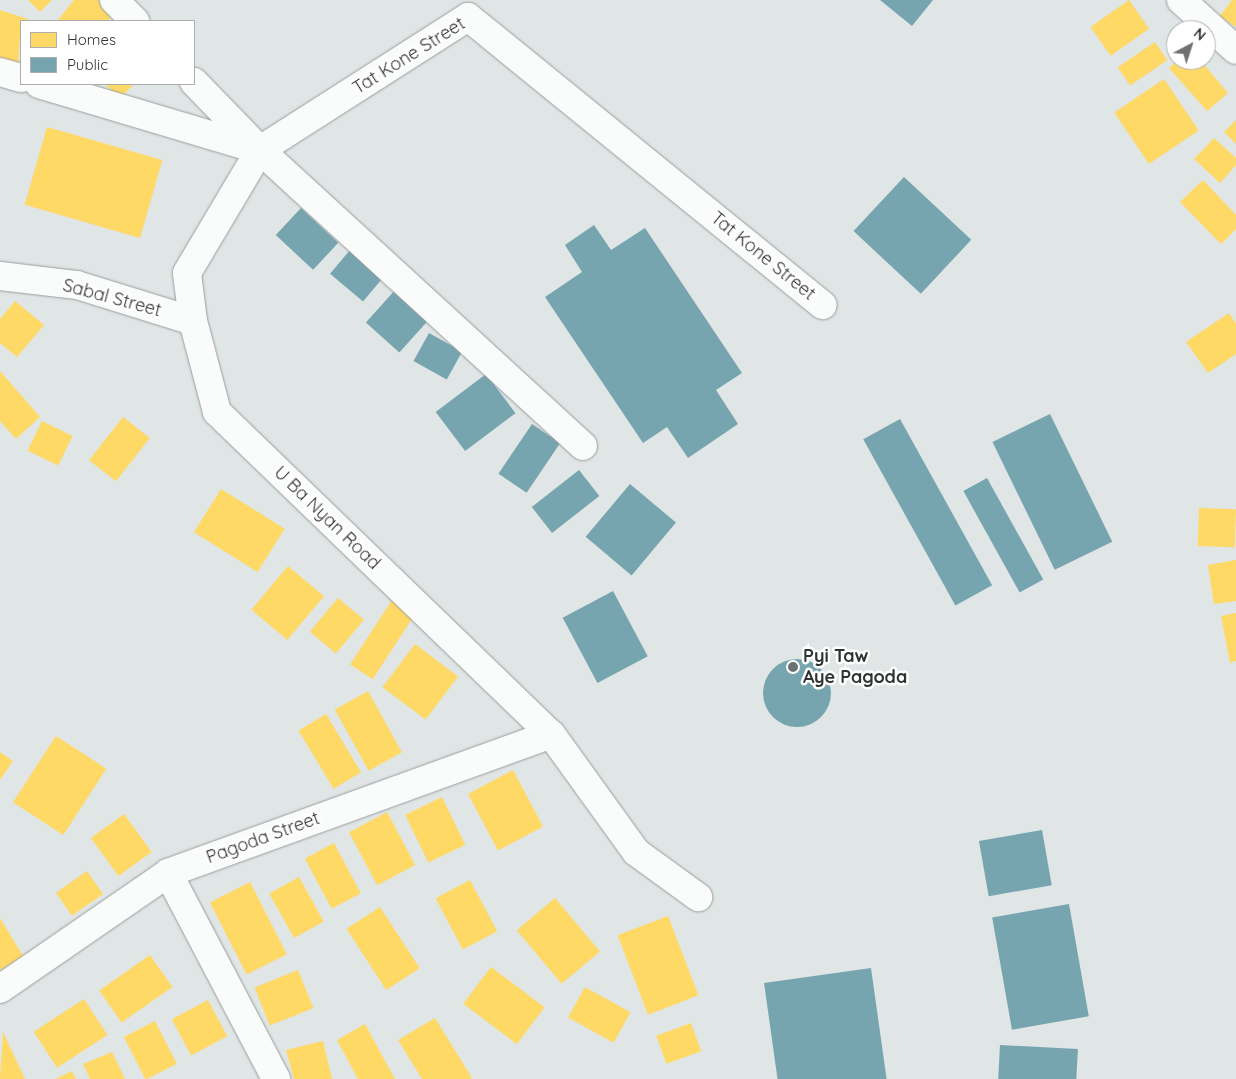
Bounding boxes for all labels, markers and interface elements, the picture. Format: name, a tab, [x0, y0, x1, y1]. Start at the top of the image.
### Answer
street label: Tat Kone Street	[349, 13, 469, 99]
legend	[20, 20, 195, 85]
north arrow	[1166, 20, 1216, 70]
text: N	[1190, 24, 1210, 44]
text: Homes	[67, 30, 116, 49]
text: Public	[67, 55, 108, 74]
street label: Tat Kone Street	[706, 207, 820, 305]
street label: Sabal Street	[60, 274, 164, 322]
street label: U Ba Nyan Road	[269, 462, 385, 574]
place label: Pyi Taw Aye Pagoda	[803, 646, 907, 689]
marker: Pyi Taw Aye Pagoda	[787, 661, 799, 673]
street label: Pagoda Street	[203, 807, 323, 869]

